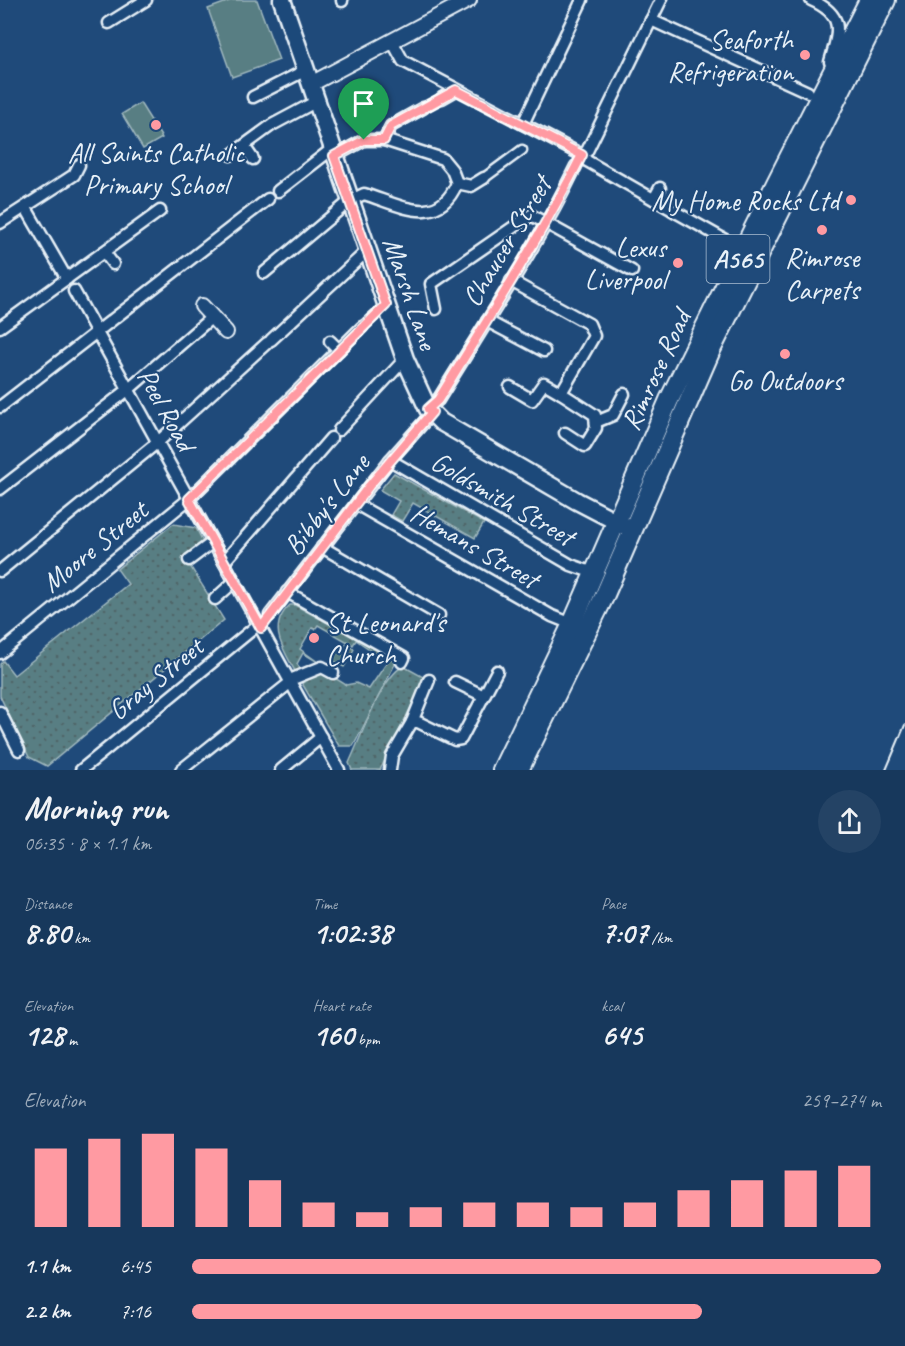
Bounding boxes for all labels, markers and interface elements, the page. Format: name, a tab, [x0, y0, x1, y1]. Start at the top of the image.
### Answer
place label: Seaforth Refrigeration	[667, 22, 795, 89]
marker: Seaforth Refrigeration	[798, 48, 812, 62]
pin	[338, 78, 389, 140]
icon: arrive	[347, 87, 380, 120]
marker: All Saints Catholic Primary School	[149, 118, 163, 132]
place label: All Saints Catholic Primary School	[68, 135, 246, 202]
street label: Chaucer Street	[454, 167, 561, 313]
place label: My Home Rocks Ltd	[651, 183, 843, 218]
marker: My Home Rocks Ltd	[844, 193, 858, 207]
marker: Rimrose Carpets	[815, 223, 829, 237]
place label: Lexus Liverpool	[585, 230, 671, 297]
street label: Marsh Lane	[375, 232, 447, 356]
road number: A565	[706, 235, 770, 283]
place label: Rimrose Carpets	[785, 240, 861, 307]
marker: Lexus Liverpool	[671, 256, 685, 270]
street label: Rimrose Road	[612, 301, 700, 436]
marker: Go Outdoors	[778, 347, 792, 361]
street label: Peel Road	[130, 362, 205, 460]
place label: Go Outdoors	[728, 363, 845, 398]
street label: Goldsmith Street	[425, 443, 584, 555]
street label: Bibby's Lane	[276, 445, 378, 562]
street label: Moore Street	[34, 491, 157, 600]
street label: Hemans Street	[405, 495, 548, 598]
place label: St Leonard's Church	[326, 605, 448, 672]
street label: Gray Street	[101, 628, 212, 727]
marker: St Leonard's Church	[307, 631, 321, 645]
text: Morning run	[24, 787, 168, 829]
button: share	[818, 790, 881, 853]
text: 06:35 · 8 × 1.1 km	[24, 831, 151, 856]
text: Distance	[24, 894, 72, 914]
text: Time	[313, 894, 337, 914]
text: Pace	[601, 894, 626, 914]
text: 8.80	[24, 914, 70, 952]
text: 1:02:38	[313, 914, 392, 952]
text: 7:07	[601, 914, 648, 952]
text: km	[70, 928, 90, 948]
text: /km	[648, 928, 672, 948]
text: Elevation	[24, 996, 73, 1016]
text: Heart rate	[313, 996, 371, 1016]
text: kcal	[601, 996, 622, 1016]
text: 128	[24, 1016, 65, 1054]
text: 160	[313, 1016, 354, 1054]
text: 645	[601, 1016, 642, 1054]
text: m	[65, 1030, 77, 1050]
text: bpm	[354, 1030, 380, 1050]
text: Elevation	[24, 1088, 86, 1113]
text: 259–274 m	[802, 1088, 881, 1113]
text: 1.1 km	[24, 1254, 71, 1279]
text: 6:45	[120, 1254, 151, 1279]
text: 2.2 km	[24, 1299, 71, 1324]
text: 7:16	[120, 1299, 151, 1324]

